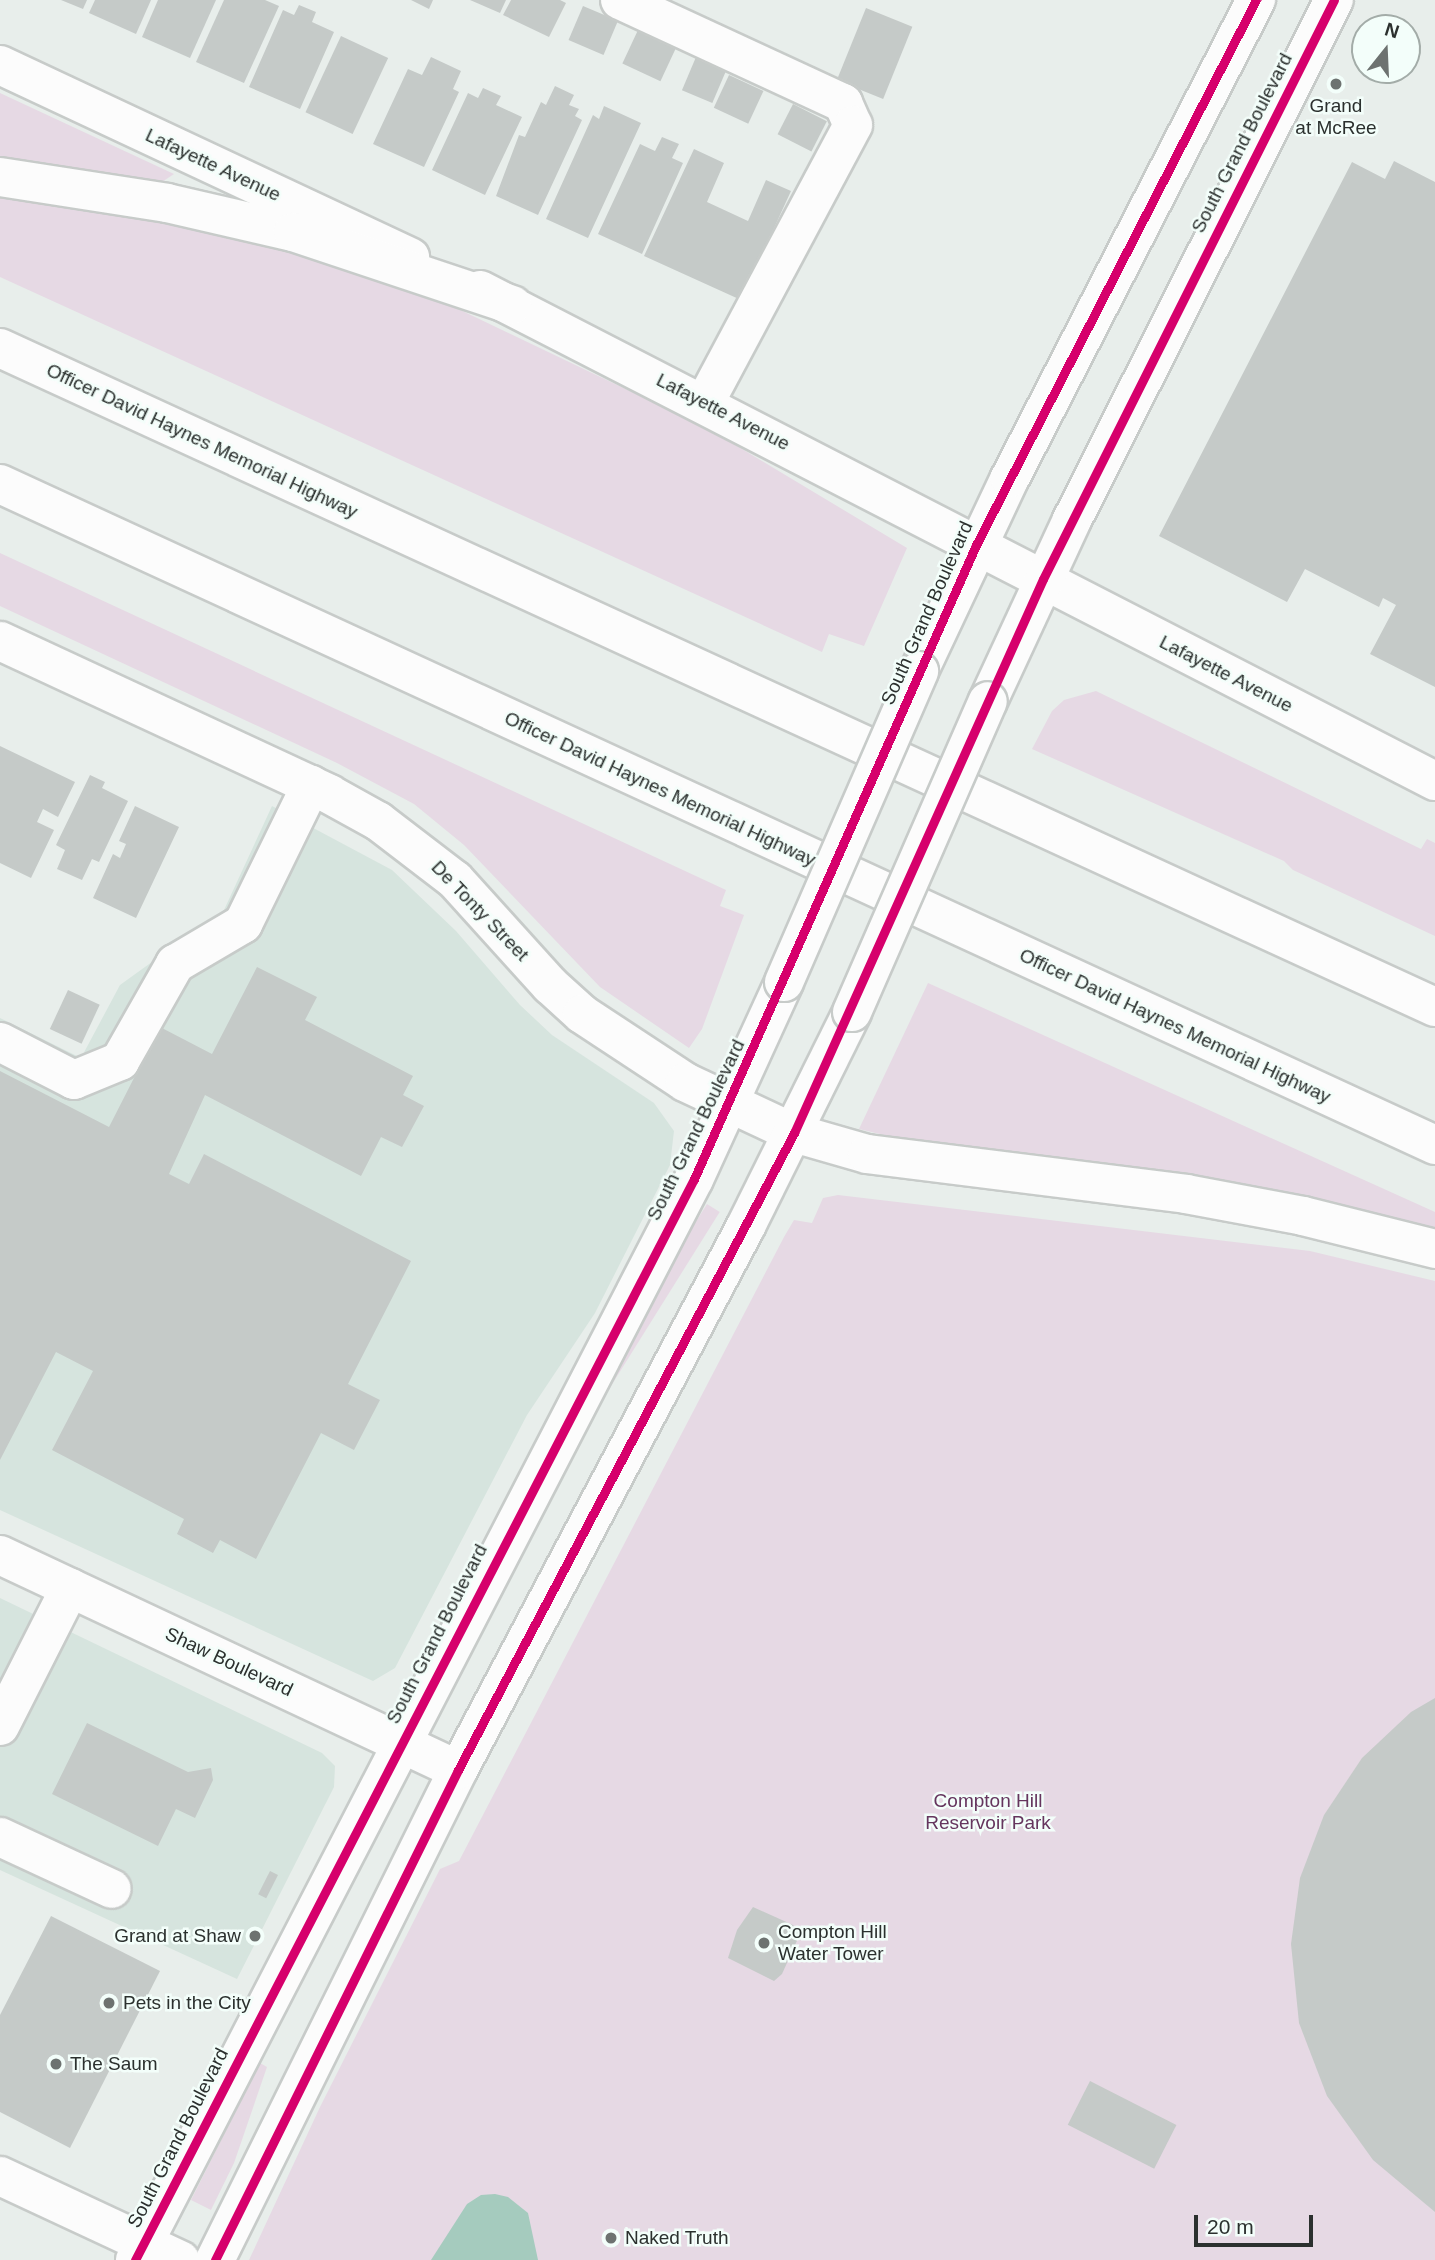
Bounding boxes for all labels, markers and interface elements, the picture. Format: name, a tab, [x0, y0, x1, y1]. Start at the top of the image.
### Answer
north arrow	[1351, 14, 1421, 84]
text: N	[1382, 18, 1402, 43]
street label: South Grand Boulevard	[1187, 49, 1297, 237]
marker: Grand at McRee	[1328, 76, 1344, 92]
place label: Grand at McRee	[1295, 95, 1377, 139]
street label: Lafayette Avenue	[141, 123, 285, 207]
street label: Officer David Haynes Memorial Highway	[43, 359, 361, 523]
street label: Lafayette Avenue	[652, 368, 794, 456]
street label: South Grand Boulevard	[876, 518, 978, 708]
street label: Lafayette Avenue	[1155, 630, 1297, 718]
street label: Officer David Haynes Memorial Highway	[501, 707, 819, 871]
street label: De Tonty Street	[426, 856, 534, 966]
street label: Officer David Haynes Memorial Highway	[1016, 944, 1334, 1108]
street label: South Grand Boulevard	[642, 1036, 750, 1224]
street label: South Grand Boulevard	[382, 1540, 492, 1728]
street label: Shaw Boulevard	[161, 1622, 297, 1702]
park label: Compton Hill Reservoir Park	[925, 1790, 1051, 1834]
place label: Compton Hill Water Tower	[778, 1921, 887, 1965]
place label: Grand at Shaw	[114, 1925, 241, 1947]
marker: Grand at Shaw	[247, 1928, 263, 1944]
marker: Compton Hill Water Tower	[756, 1935, 772, 1951]
place label: Pets in the City	[123, 1992, 251, 2014]
marker: Pets in the City	[101, 1995, 117, 2011]
street label: South Grand Boulevard	[123, 2044, 233, 2232]
place label: The Saum	[70, 2053, 158, 2075]
marker: The Saum	[48, 2056, 64, 2072]
scale bar	[1197, 2200, 1316, 2244]
text: 20 m	[1207, 2215, 1254, 2238]
place label: Naked Truth	[625, 2227, 729, 2249]
marker: Naked Truth	[603, 2230, 619, 2246]

